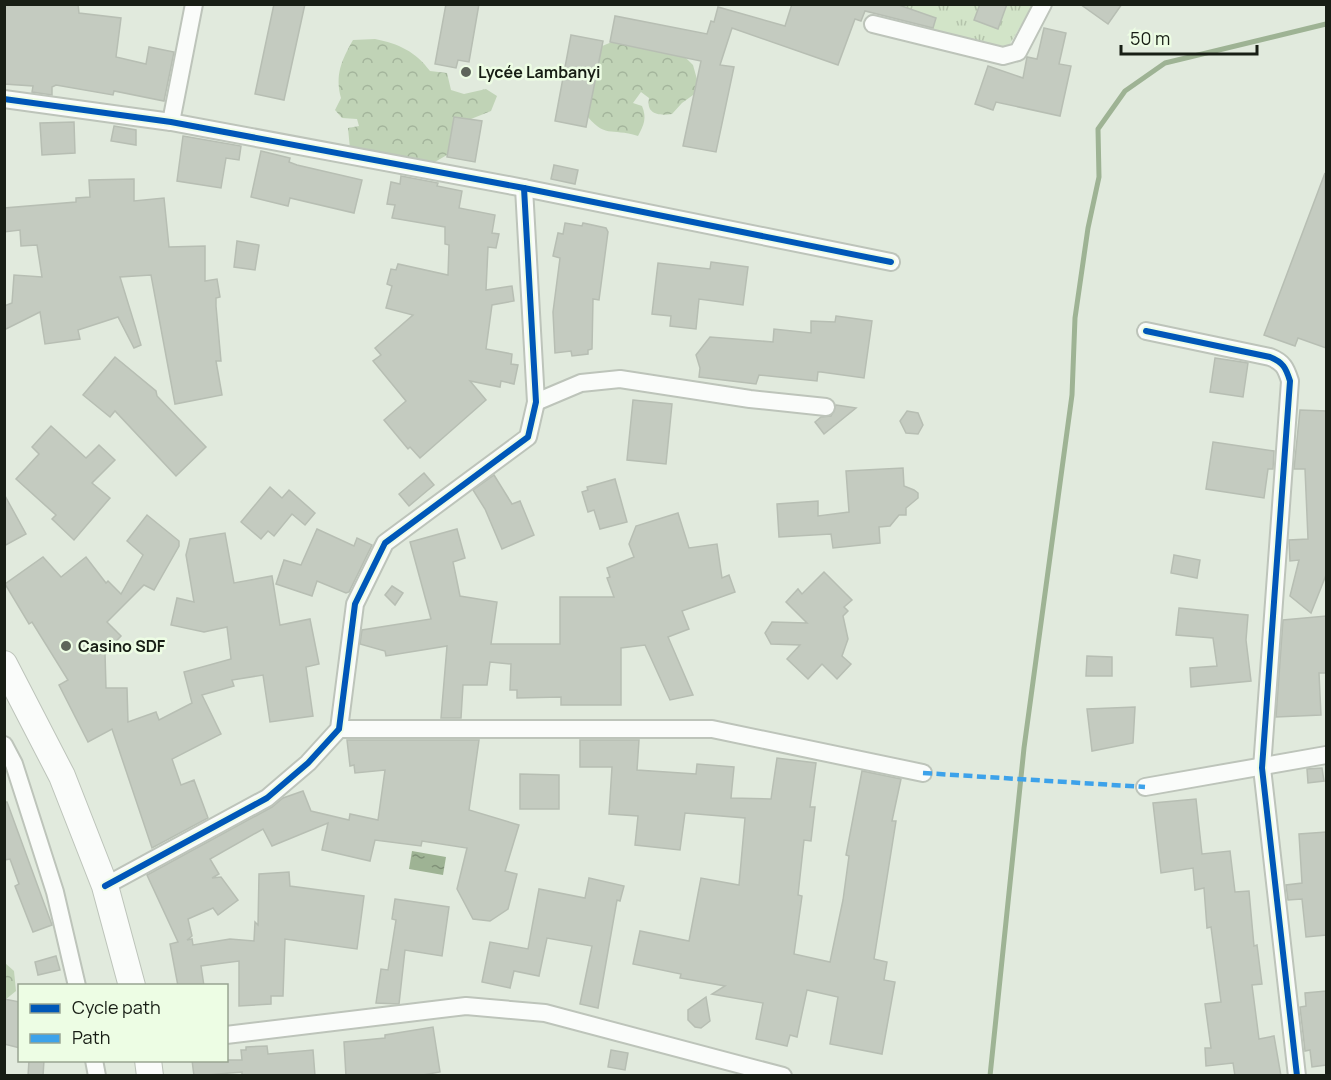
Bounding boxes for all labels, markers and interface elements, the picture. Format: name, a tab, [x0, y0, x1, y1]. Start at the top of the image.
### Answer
scale bar	[1121, 18, 1258, 56]
text: 50 m	[1130, 26, 1170, 50]
place label: Lycée Lambanyi	[478, 61, 600, 83]
marker: Lycée Lambanyi	[459, 65, 473, 79]
place label: Casino SDF	[78, 635, 166, 657]
marker: Casino SDF	[59, 639, 73, 653]
legend	[18, 984, 228, 1062]
text: Cycle path	[72, 995, 161, 1019]
text: Path	[72, 1025, 110, 1049]

